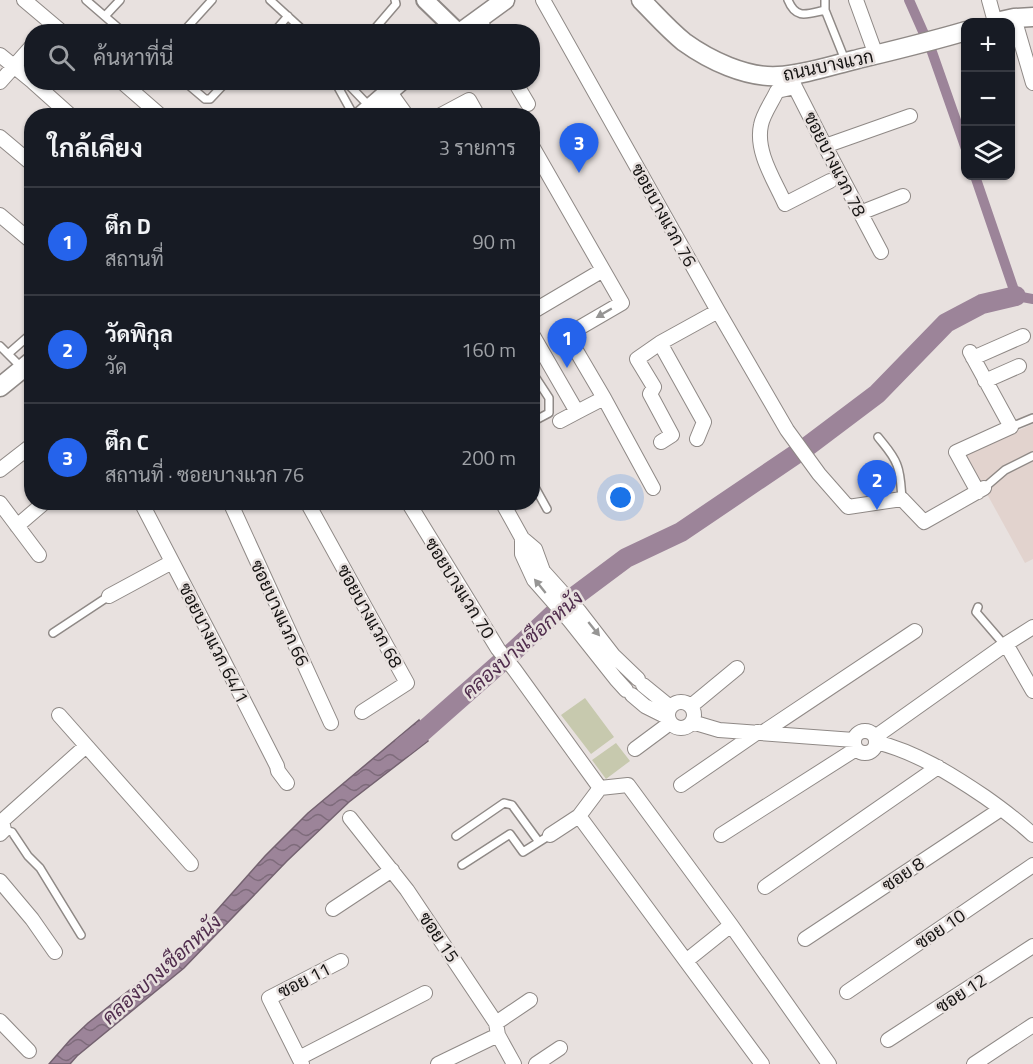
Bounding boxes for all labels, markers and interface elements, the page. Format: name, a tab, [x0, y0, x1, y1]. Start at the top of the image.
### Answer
map controls	[961, 18, 1015, 180]
button: +	[961, 18, 1015, 72]
search box	[24, 24, 540, 90]
text: ค้นหาที่นี่	[93, 40, 173, 74]
icon: search	[45, 41, 78, 74]
street label: ถนนบางแวก	[780, 42, 876, 88]
button: −	[961, 72, 1015, 126]
street label: ซอยบางแวก 78	[797, 107, 873, 221]
pin: 3	[560, 124, 598, 173]
button: layers	[961, 126, 1015, 180]
text: ใกล้เคียง	[48, 128, 143, 167]
text: 3 รายการ	[439, 132, 516, 163]
street label: ซอยบางแวก 76	[624, 158, 704, 272]
text: ตึก D	[105, 209, 151, 243]
text: 1	[62, 226, 73, 257]
text: 90 m	[472, 226, 516, 257]
text: สถานที่	[105, 243, 164, 274]
one-way arrow	[596, 308, 612, 319]
text: วัดพิกุล	[105, 317, 173, 351]
pin: 1	[548, 318, 586, 368]
text: 2	[62, 334, 73, 365]
text: 160 m	[461, 334, 516, 365]
text: วัด	[105, 351, 127, 382]
text: ตึก C	[105, 425, 149, 459]
text: 3	[62, 442, 73, 473]
text: 200 m	[461, 442, 516, 473]
text: สถานที่ · ซอยบางแวก 76	[105, 459, 304, 490]
pin: 2	[858, 460, 896, 510]
your location	[606, 483, 635, 512]
street label: ซอยบางแวก 70	[418, 532, 502, 644]
street label: ซอยบางแวก 66	[244, 555, 316, 671]
street label: ซอยบางแวก 68	[330, 559, 410, 673]
street label: ซอยบางแวก 64/1	[172, 578, 256, 708]
one-way arrow	[534, 579, 546, 594]
water label: คลองบางเชือกหนัง	[454, 582, 590, 706]
one-way arrow	[587, 622, 599, 637]
street label: ซอย 8	[876, 850, 930, 898]
street label: ซอย 10	[909, 902, 971, 956]
street label: ซอย 15	[412, 906, 466, 968]
water label: คลองบางเชือกหนัง	[94, 907, 228, 1031]
street label: ซอย 11	[273, 955, 335, 1005]
street label: ซอย 12	[930, 966, 992, 1020]

